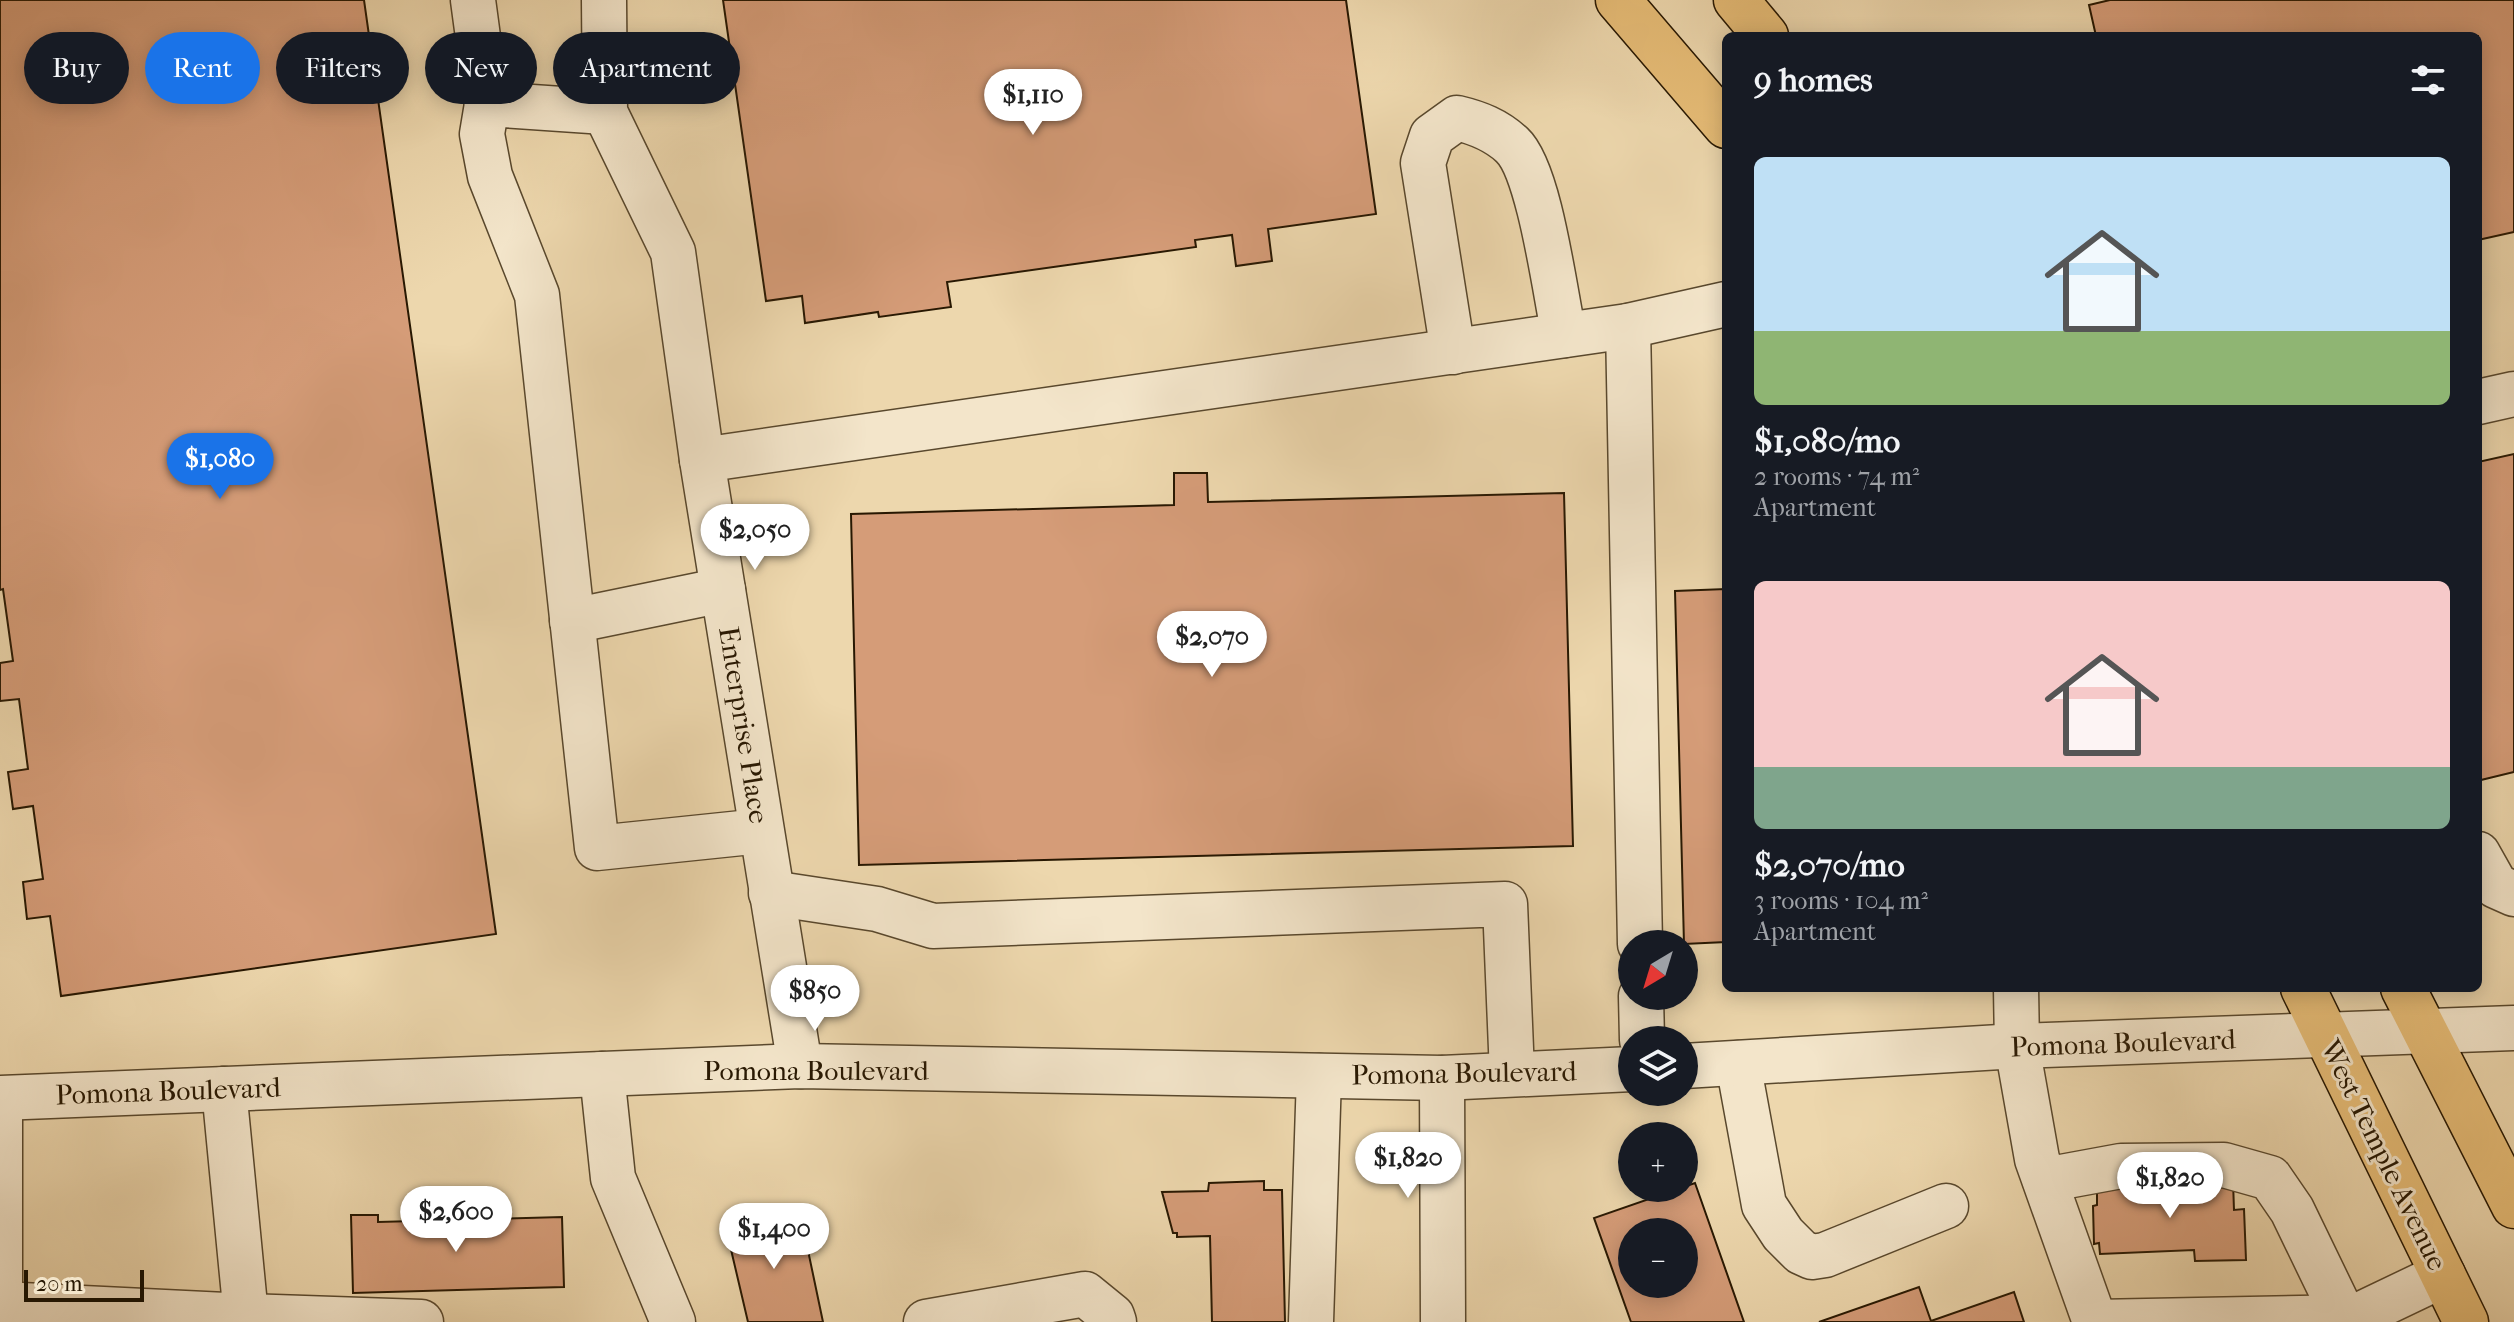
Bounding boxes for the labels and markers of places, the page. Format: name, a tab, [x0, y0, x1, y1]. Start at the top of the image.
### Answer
pin: $1,110	[968, 69, 1098, 137]
pin: $1,080	[155, 433, 285, 501]
pin: $2,050	[690, 504, 820, 572]
pin: $2,070	[1147, 611, 1277, 679]
pin: $850	[768, 965, 862, 1033]
pin: $1,820	[1343, 1132, 1473, 1200]
pin: $1,820	[2105, 1152, 2235, 1220]
pin: $2,600	[391, 1186, 521, 1254]
pin: $1,400	[709, 1203, 839, 1271]

